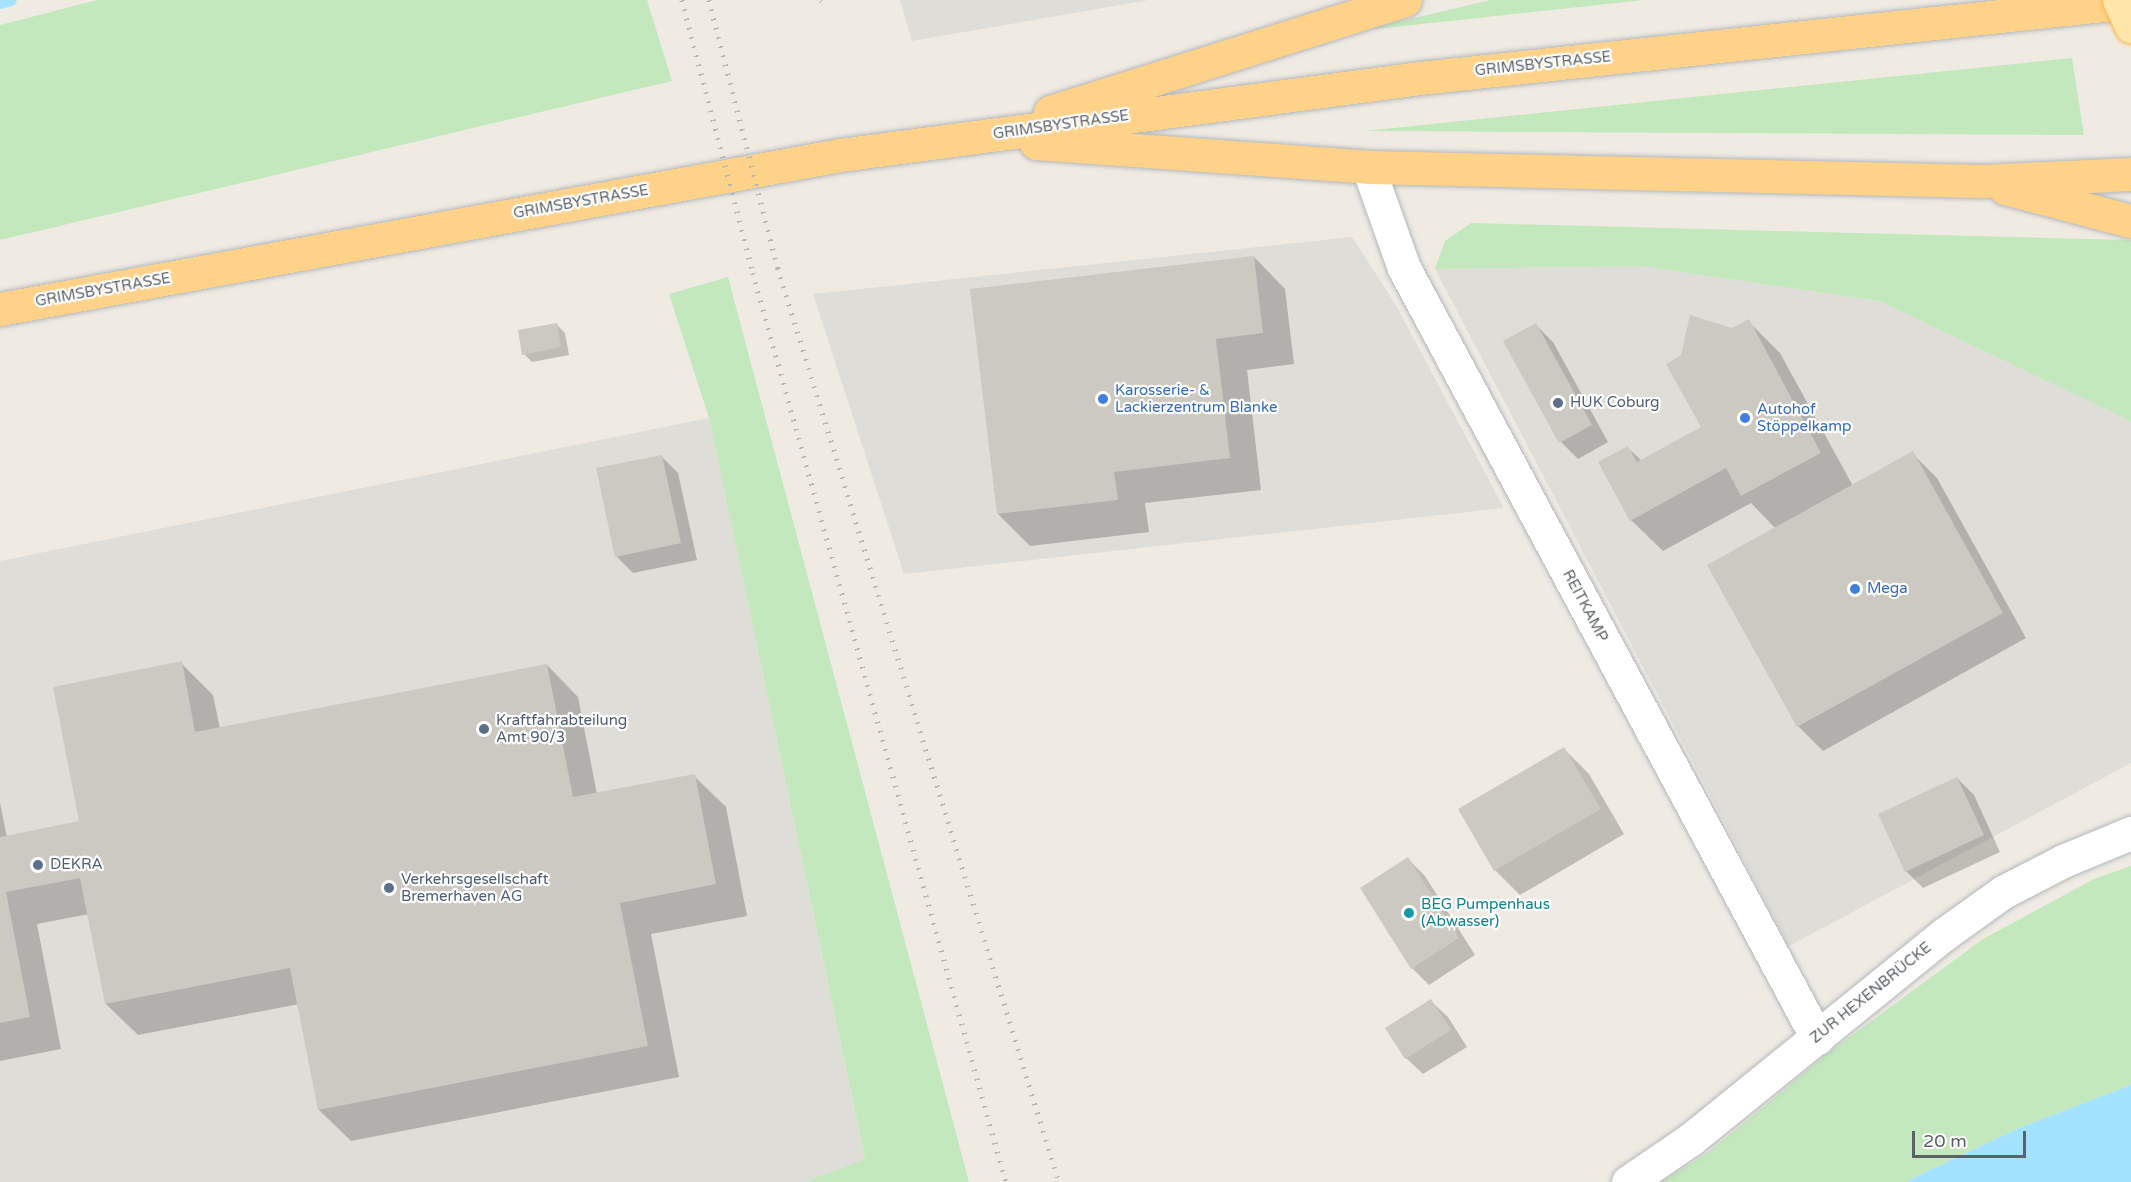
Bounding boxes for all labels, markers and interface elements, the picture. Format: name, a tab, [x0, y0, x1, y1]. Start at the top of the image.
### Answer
street label: GRIMSBYSTRASSE	[1474, 48, 1612, 80]
street label: GRIMSBYSTRASSE	[992, 107, 1130, 143]
street label: GRIMSBYSTRASSE	[512, 181, 650, 223]
street label: GRIMSBYSTRASSE	[34, 269, 172, 311]
place label: Karosserie- & Lackierzentrum Blanke	[1115, 381, 1278, 416]
marker: Karosserie- & Lackierzentrum Blanke	[1096, 392, 1110, 406]
place label: HUK Coburg	[1570, 394, 1660, 412]
marker: HUK Coburg	[1551, 396, 1565, 410]
place label: Autohof Stöppelkamp	[1757, 400, 1851, 435]
marker: Autohof Stöppelkamp	[1738, 411, 1752, 425]
street label: REITKAMP	[1558, 567, 1612, 645]
place label: Mega	[1867, 580, 1908, 598]
marker: Mega	[1848, 582, 1862, 596]
place label: Kraftfahrabteilung Amt 90/3	[496, 711, 627, 746]
marker: Kraftfahrabteilung Amt 90/3	[477, 722, 491, 736]
place label: DEKRA	[50, 856, 103, 874]
marker: DEKRA	[31, 858, 45, 872]
place label: Verkehrsgesellschaft Bremerhaven AG	[401, 870, 548, 905]
marker: Verkehrsgesellschaft Bremerhaven AG	[382, 881, 396, 895]
place label: BEG Pumpenhaus (Abwasser)	[1421, 895, 1550, 930]
marker: BEG Pumpenhaus (Abwasser)	[1402, 906, 1416, 920]
street label: ZUR HEXENBRÜCKE	[1807, 939, 1935, 1047]
scale bar	[1915, 1119, 2029, 1157]
text: 20 m	[1923, 1130, 1967, 1152]

